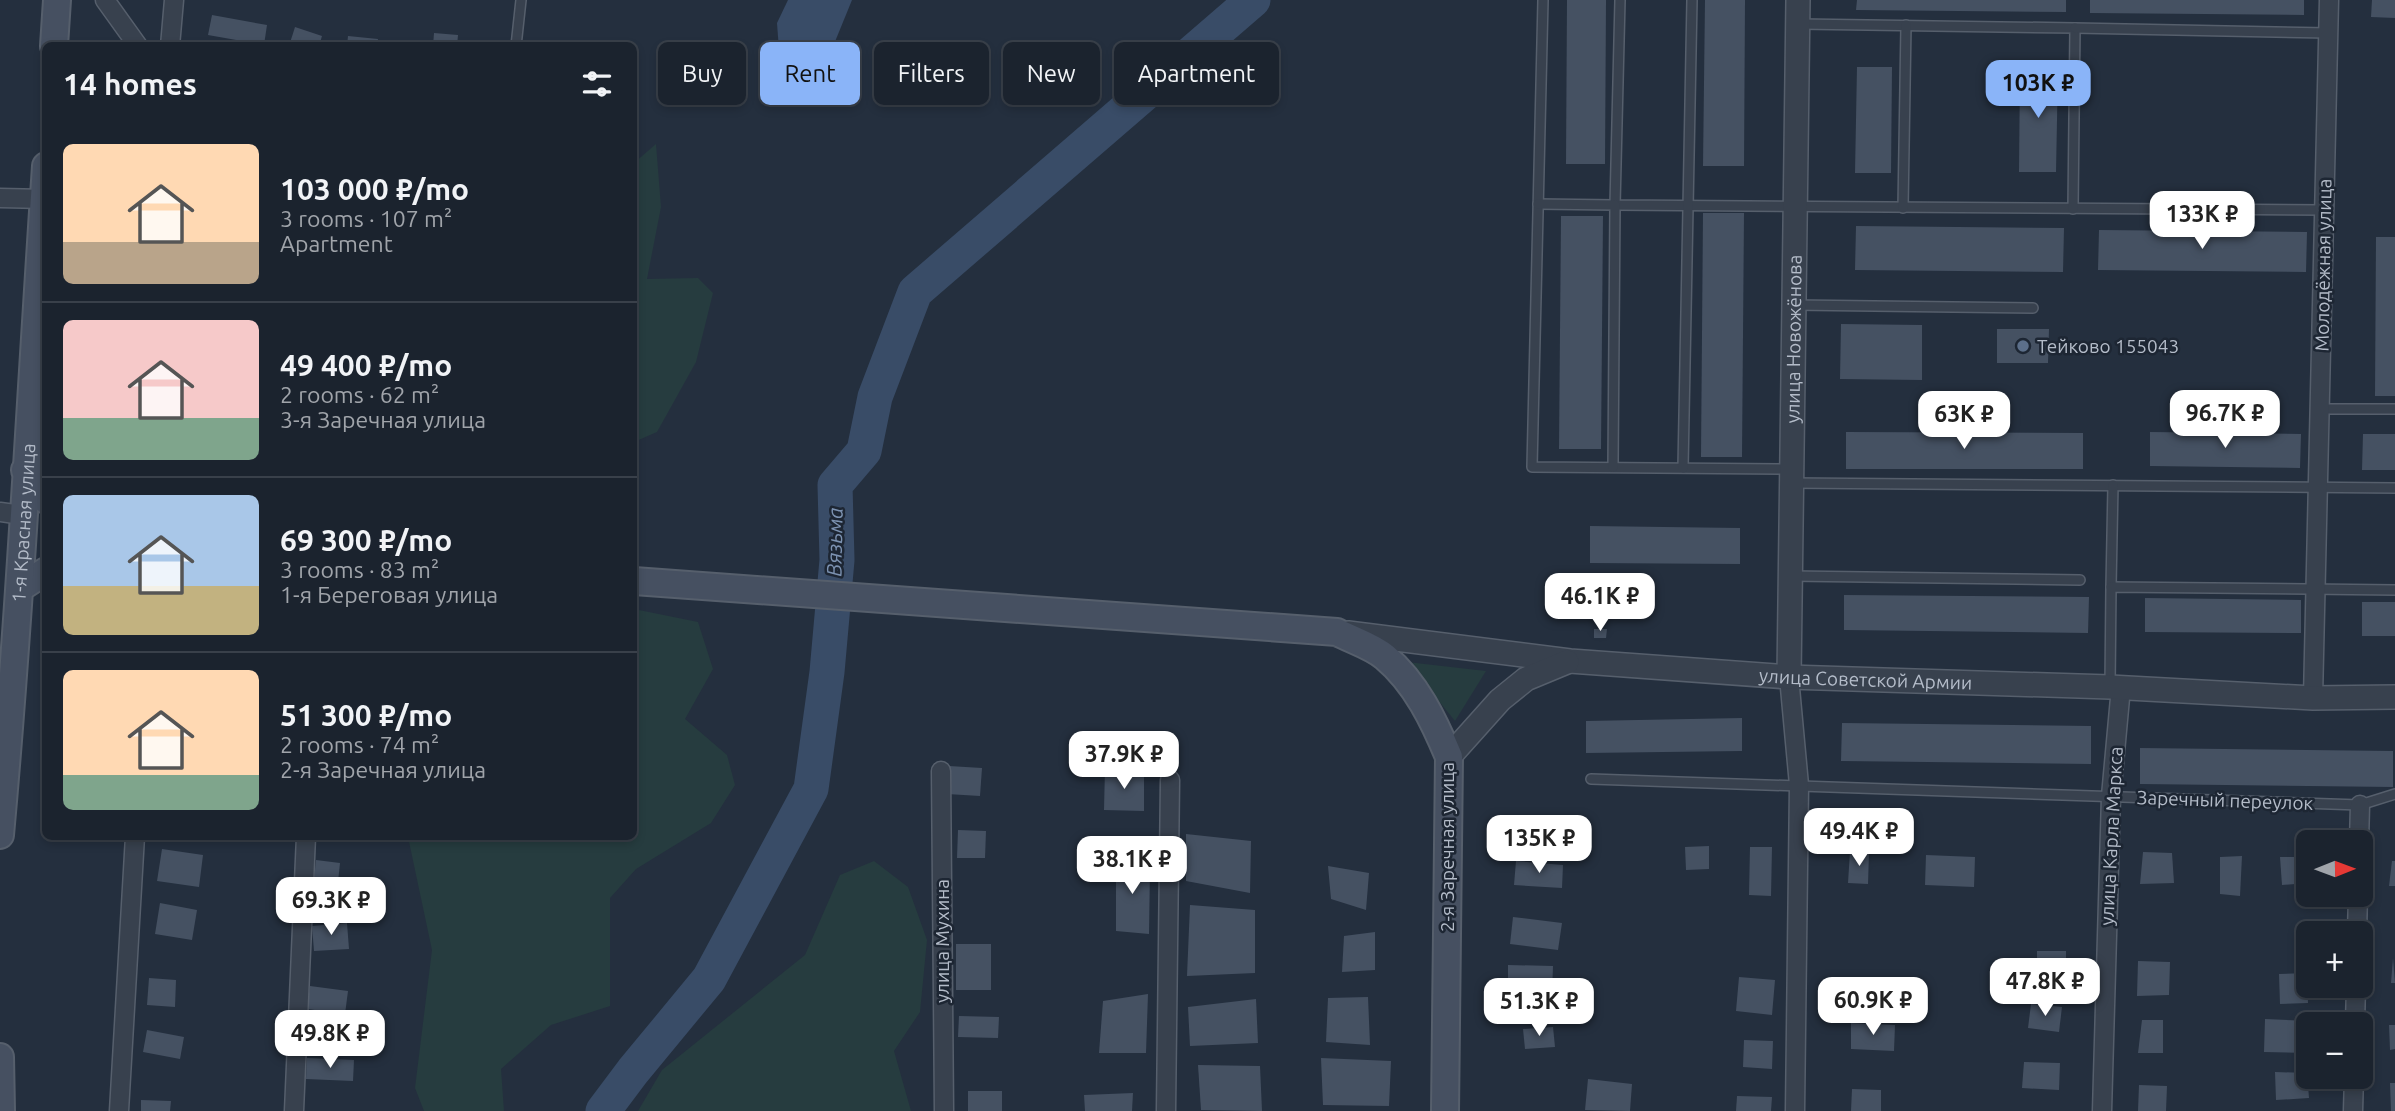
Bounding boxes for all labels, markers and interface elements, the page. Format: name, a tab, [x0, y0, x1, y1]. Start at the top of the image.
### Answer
chip: Buy	[658, 42, 746, 105]
chip: Rent	[760, 42, 860, 105]
chip: Filters	[874, 42, 989, 105]
chip: New	[1003, 42, 1100, 105]
chip: Apartment	[1114, 42, 1279, 105]
pin: 103K ₽	[1981, 60, 2095, 120]
icon: filters	[578, 65, 616, 103]
text: 14 homes	[63, 67, 197, 101]
text: 103K ₽	[2002, 70, 2074, 95]
icon: home	[119, 172, 203, 256]
text: 103 000 ₽/mo	[280, 172, 469, 206]
street label: Молодёжная улица	[2310, 178, 2336, 352]
pin: 133K ₽	[2145, 191, 2259, 251]
text: 133K ₽	[2166, 201, 2238, 226]
text: 3 rooms · 107 m²	[280, 206, 452, 231]
text: Apartment	[280, 231, 393, 256]
street label: улица Новожёнова	[1781, 254, 1806, 424]
place label: Тейково 155043	[2037, 335, 2179, 357]
marker: Тейково 155043	[2015, 338, 2031, 354]
icon: home	[119, 348, 203, 432]
text: 49 400 ₽/mo	[280, 348, 452, 382]
text: 2 rooms · 62 m²	[280, 382, 439, 407]
pin: 96.7K ₽	[2160, 391, 2290, 450]
pin: 63K ₽	[1915, 392, 2013, 451]
text: 96.7K ₽	[2186, 400, 2264, 425]
text: 63K ₽	[1934, 401, 1994, 426]
text: 3-я Заречная улица	[280, 407, 486, 432]
street label: 1-я Красная улица	[7, 443, 39, 603]
water label: Вязьма	[821, 507, 847, 577]
icon: home	[119, 523, 203, 607]
text: 69 300 ₽/mo	[280, 523, 452, 557]
text: 3 rooms · 83 m²	[280, 557, 439, 582]
pin: 46.1K ₽	[1535, 574, 1665, 633]
text: 1-я Береговая улица	[280, 582, 498, 607]
text: 46.1K ₽	[1561, 583, 1639, 608]
street label: улица Советской Армии	[1758, 664, 1973, 694]
icon: home	[119, 698, 203, 782]
text: 51 300 ₽/mo	[280, 698, 452, 732]
text: 2 rooms · 74 m²	[280, 732, 439, 757]
pin: 37.9K ₽	[1059, 732, 1189, 791]
text: 37.9K ₽	[1085, 741, 1163, 766]
street label: улица Карла Маркса	[2095, 746, 2127, 926]
text: 2-я Заречная улица	[280, 757, 486, 782]
street label: 2-я Заречная улица	[1436, 762, 1458, 932]
street label: Заречный переулок	[2136, 786, 2314, 814]
pin: 49.4K ₽	[1794, 808, 1924, 868]
pin: 135K ₽	[1482, 816, 1596, 875]
text: 49.4K ₽	[1820, 818, 1898, 843]
text: 135K ₽	[1503, 825, 1575, 850]
north arrow	[2296, 830, 2373, 906]
map controls	[2296, 830, 2373, 1089]
pin: 38.1K ₽	[1067, 836, 1197, 896]
text: 38.1K ₽	[1093, 846, 1171, 871]
pin: 69.3K ₽	[266, 878, 396, 937]
street label: улица Мухина	[931, 879, 953, 1003]
text: 69.3K ₽	[292, 887, 370, 912]
button: +	[2296, 921, 2373, 998]
pin: 47.8K ₽	[1980, 958, 2110, 1018]
text: 47.8K ₽	[2006, 968, 2084, 993]
pin: 51.3K ₽	[1474, 978, 1604, 1038]
pin: 60.9K ₽	[1808, 978, 1938, 1037]
text: 60.9K ₽	[1834, 987, 1912, 1012]
text: 51.3K ₽	[1500, 988, 1578, 1013]
pin: 49.8K ₽	[265, 1010, 395, 1070]
button: −	[2296, 1012, 2373, 1089]
text: 49.8K ₽	[291, 1020, 369, 1045]

